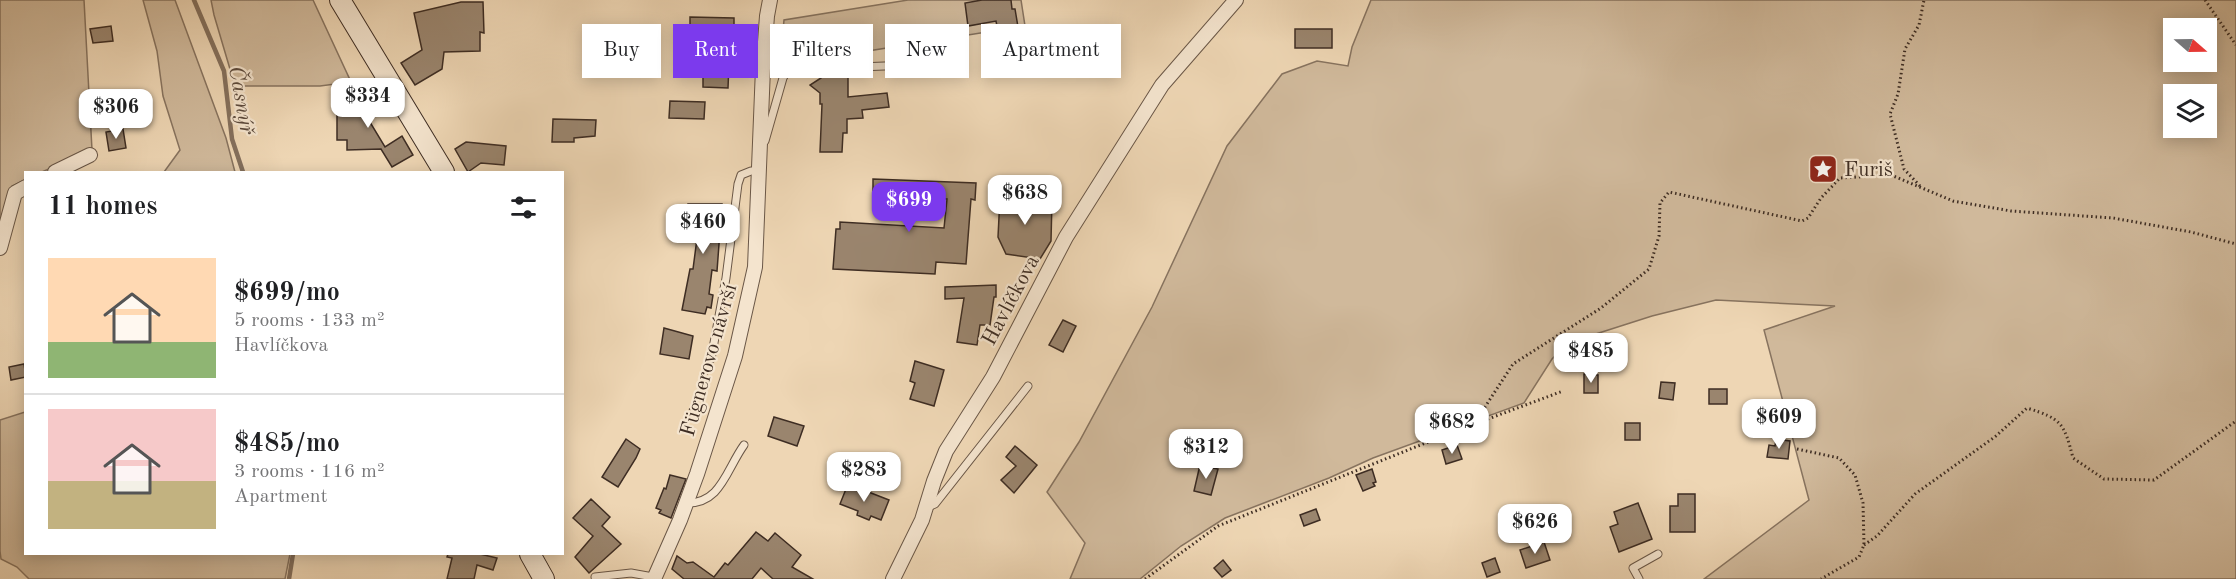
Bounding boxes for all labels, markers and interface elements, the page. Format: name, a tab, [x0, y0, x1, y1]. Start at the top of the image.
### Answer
north arrow	[2163, 18, 2217, 72]
map controls	[2163, 18, 2217, 138]
chip: Buy	[582, 24, 661, 78]
chip: Rent	[673, 24, 758, 78]
chip: Filters	[770, 24, 873, 78]
chip: New	[885, 24, 969, 78]
chip: Apartment	[981, 24, 1121, 78]
water label: Časnýř	[224, 64, 262, 138]
pin: $334	[332, 78, 404, 129]
button: layers	[2163, 84, 2217, 138]
text: $334	[345, 87, 391, 107]
pin: $306	[80, 89, 152, 140]
text: $306	[93, 98, 139, 118]
place icon: Furiš	[1807, 153, 1839, 185]
place label: Furiš	[1844, 160, 1893, 181]
pin: $638	[989, 175, 1061, 226]
pin: $699	[873, 182, 945, 233]
text: $638	[1002, 184, 1048, 204]
icon: filters	[507, 191, 540, 224]
text: $699	[886, 191, 932, 211]
text: 11 homes	[48, 194, 157, 220]
pin: $460	[667, 204, 739, 255]
text: $460	[680, 213, 726, 233]
street label: Havlíčkova	[979, 252, 1044, 349]
text: $699/mo	[234, 280, 340, 306]
street label: Fügnerovo návrší	[678, 281, 741, 439]
icon: home	[96, 282, 168, 354]
text: 5 rooms · 133 m²	[234, 311, 384, 331]
pin: $485	[1555, 333, 1627, 384]
text: Havlíčkova	[234, 336, 328, 356]
text: $485	[1568, 342, 1614, 362]
pin: $609	[1743, 399, 1815, 450]
pin: $682	[1416, 404, 1488, 455]
text: $609	[1756, 408, 1802, 428]
text: $682	[1429, 413, 1475, 433]
pin: $312	[1170, 429, 1242, 480]
text: $485/mo	[234, 431, 340, 457]
icon: home	[96, 433, 168, 505]
text: $312	[1183, 438, 1229, 458]
pin: $283	[828, 452, 900, 503]
text: $283	[841, 461, 887, 481]
text: 3 rooms · 116 m²	[234, 462, 384, 482]
text: Apartment	[234, 487, 328, 507]
pin: $626	[1499, 504, 1571, 555]
text: $626	[1512, 513, 1558, 533]

